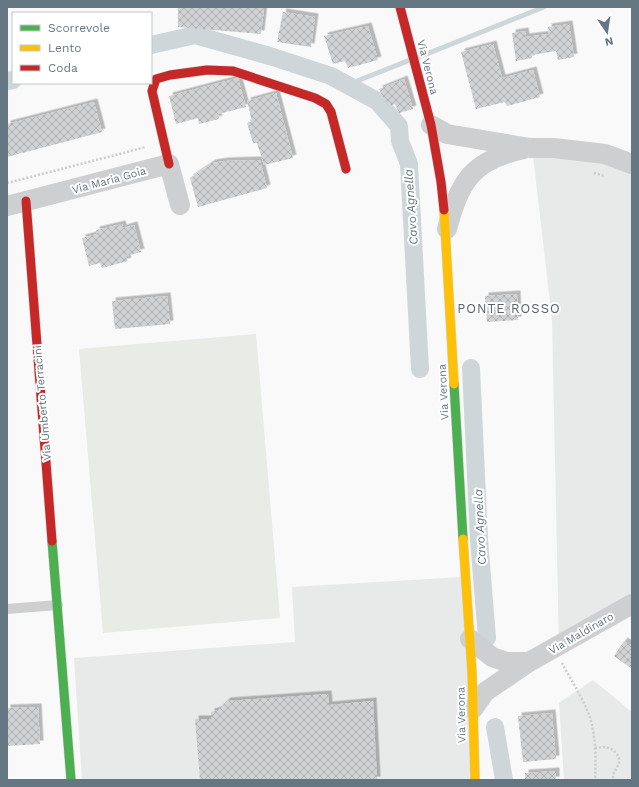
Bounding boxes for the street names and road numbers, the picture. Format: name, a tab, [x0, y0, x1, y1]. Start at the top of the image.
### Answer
street label: Via Verona	[414, 38, 441, 96]
street label: Via Maria Goia	[71, 164, 148, 197]
street label: Via Umberto Terracini	[31, 345, 54, 461]
street label: Via Verona	[436, 364, 451, 420]
street label: Via Maldinaro	[547, 610, 616, 657]
street label: Via Verona	[455, 687, 468, 743]

